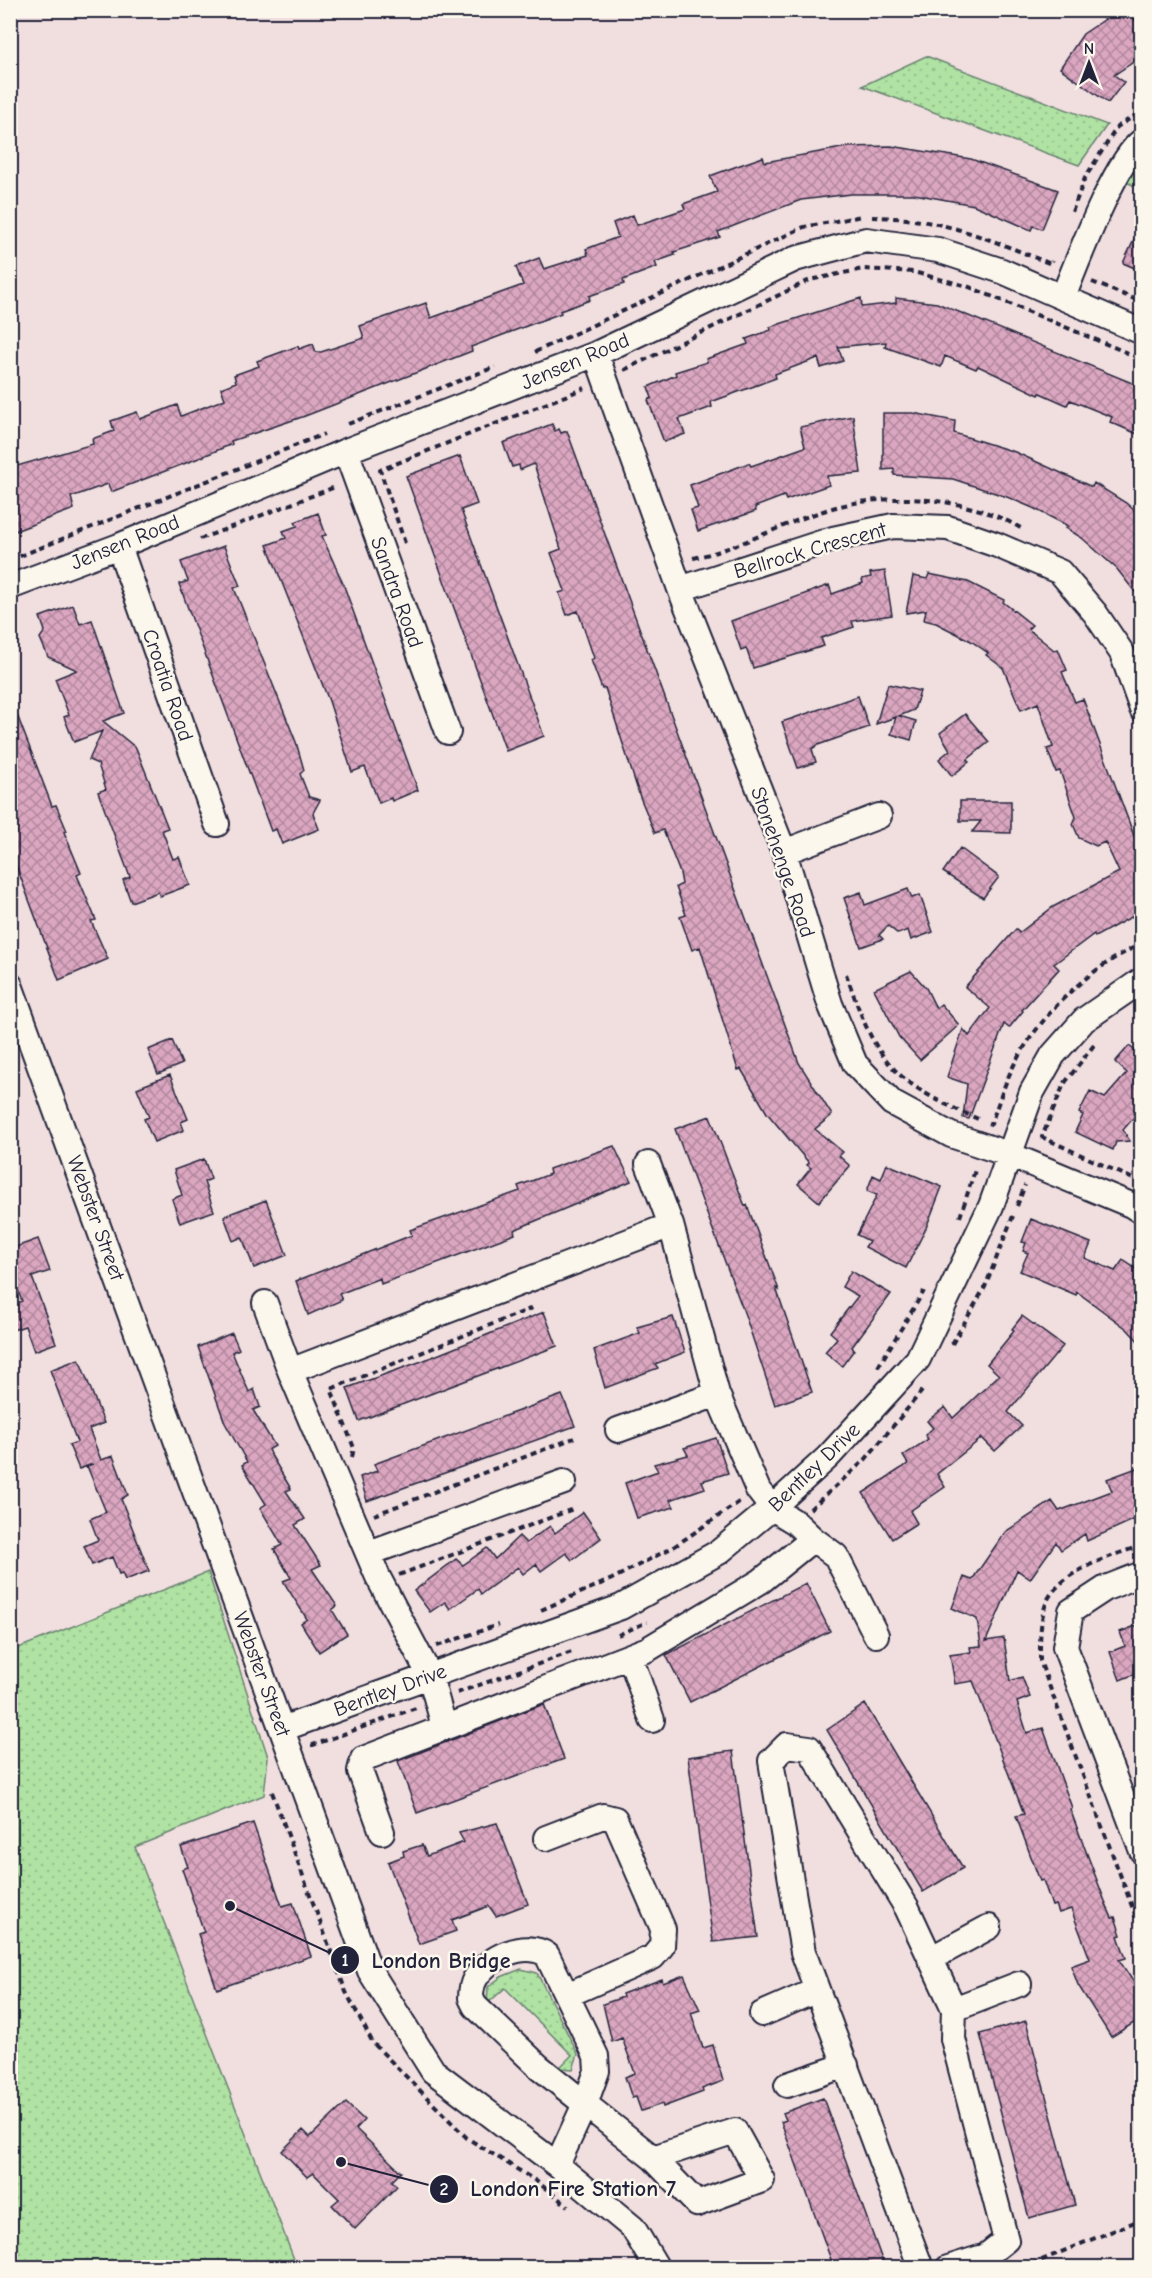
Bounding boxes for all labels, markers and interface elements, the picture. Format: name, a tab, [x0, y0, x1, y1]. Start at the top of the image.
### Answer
north arrow	[1059, 33, 1119, 93]
text: N	[1084, 40, 1094, 58]
street label: Jensen Road	[517, 328, 633, 394]
street label: Jensen Road	[67, 509, 183, 575]
street label: Bellrock Crescent	[731, 516, 890, 583]
street label: Sandra Road	[366, 533, 428, 651]
street label: Croatia Road	[138, 626, 198, 744]
street label: Stonehenge Road	[746, 784, 820, 940]
street label: Webster Street	[62, 1152, 130, 1285]
street label: Bentley Drive	[763, 1417, 865, 1517]
street label: Webster Street	[228, 1608, 296, 1741]
street label: Bentley Drive	[331, 1659, 449, 1721]
callout: London Bridge	[330, 1940, 523, 1980]
text: London Bridge	[371, 1948, 511, 1974]
text: 1	[341, 1950, 349, 1971]
callout: London Fire Station 7	[429, 2169, 688, 2209]
text: London Fire Station 7	[470, 2176, 676, 2202]
text: 2	[440, 2179, 449, 2200]

